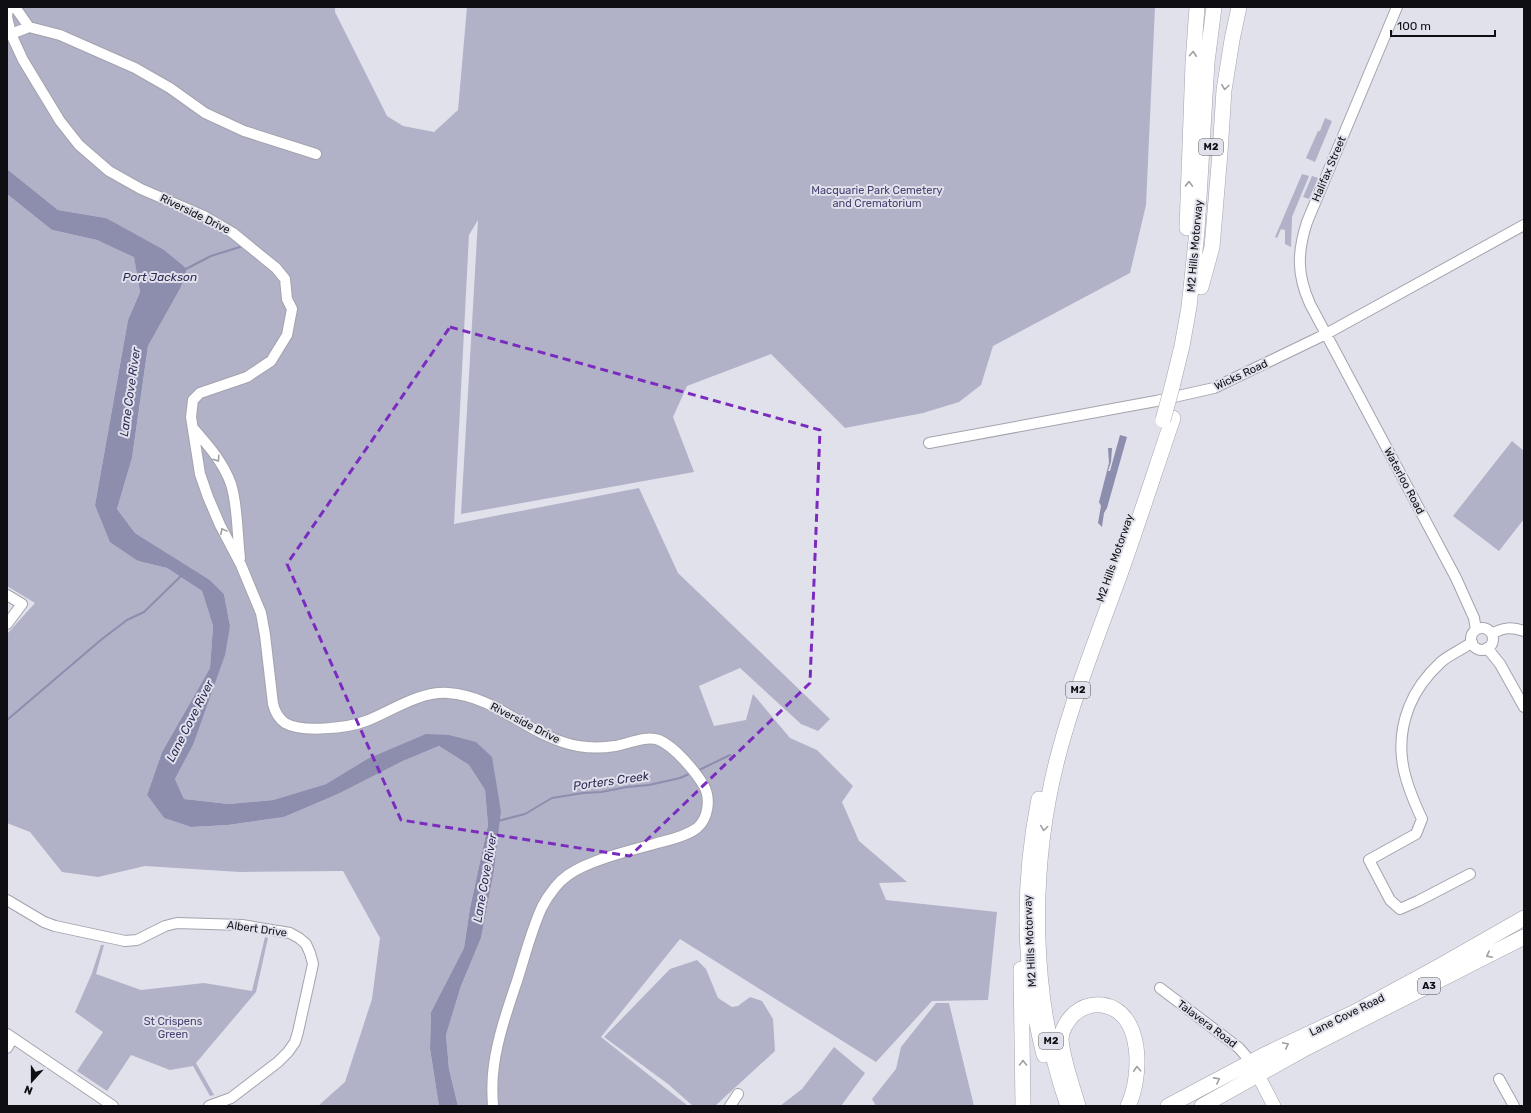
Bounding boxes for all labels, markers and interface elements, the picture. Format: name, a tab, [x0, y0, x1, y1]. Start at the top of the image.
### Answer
scale bar	[1391, 12, 1495, 38]
text: 100 m	[1397, 19, 1431, 33]
one-way arrow	[1189, 51, 1198, 57]
one-way arrow	[1221, 84, 1230, 90]
street label: Halifax Street	[1309, 134, 1349, 204]
road number: M2	[1199, 139, 1223, 155]
one-way arrow	[1184, 181, 1193, 187]
park label: Macquarie Park Cemetery and Crematorium	[811, 184, 943, 210]
street label: Riverside Drive	[158, 191, 232, 237]
street label: M2 Hills Motorway	[1184, 199, 1206, 293]
water label: Port Jackson	[123, 270, 197, 284]
water label: Lane Cove River	[117, 346, 143, 437]
street label: Wicks Road	[1212, 357, 1270, 393]
street label: Waterloo Road	[1381, 446, 1427, 516]
one-way arrow	[212, 454, 219, 461]
street label: M2 Hills Motorway	[1094, 512, 1136, 604]
one-way arrow	[220, 528, 228, 535]
water label: Lane Cove River	[163, 677, 217, 764]
road number: M2	[1066, 682, 1090, 698]
street label: Riverside Drive	[488, 700, 562, 746]
water label: Porters Creek	[572, 769, 651, 793]
one-way arrow	[1040, 825, 1049, 831]
water label: Lane Cove River	[470, 832, 500, 923]
street label: M2 Hills Motorway	[1021, 894, 1039, 988]
street label: Albert Drive	[226, 918, 288, 940]
one-way arrow	[1486, 950, 1493, 958]
road number: A3	[1418, 978, 1440, 994]
street label: Lane Cove Road	[1307, 991, 1387, 1039]
street label: Talavera Road	[1175, 997, 1239, 1051]
park label: St Crispens Green	[144, 1015, 203, 1041]
road number: M2	[1039, 1033, 1063, 1049]
one-way arrow	[1282, 1042, 1289, 1050]
one-way arrow	[1019, 1060, 1027, 1066]
north arrow	[12, 1061, 52, 1101]
one-way arrow	[1132, 1066, 1141, 1072]
one-way arrow	[1213, 1077, 1220, 1085]
text: N	[22, 1082, 35, 1097]

